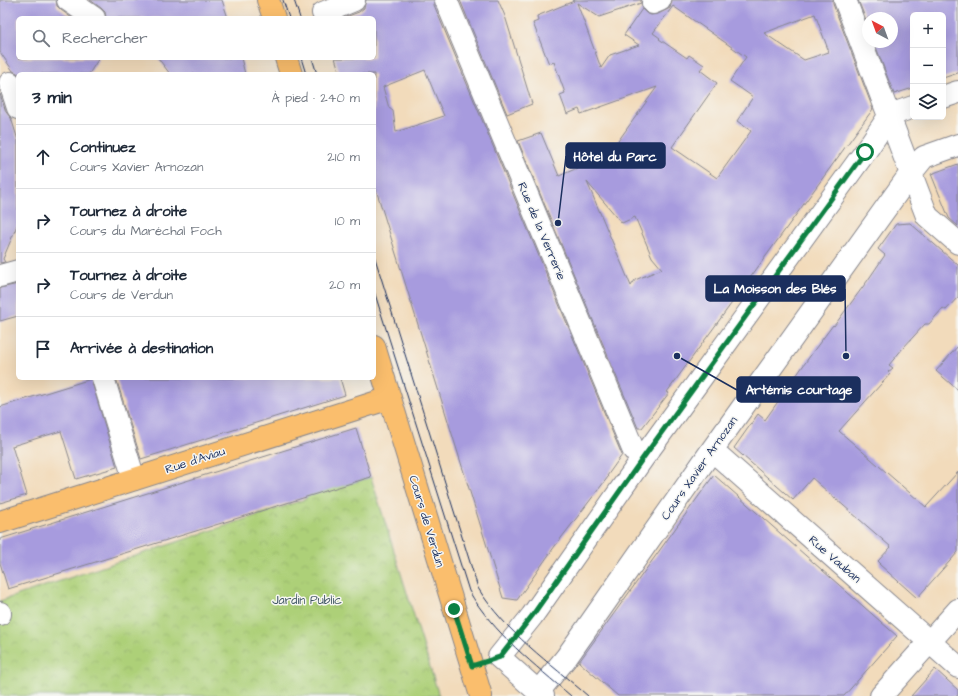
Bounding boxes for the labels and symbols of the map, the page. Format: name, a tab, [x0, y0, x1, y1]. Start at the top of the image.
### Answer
north arrow	[862, 12, 898, 48]
callout: Hôtel du Parc	[566, 143, 665, 168]
route start	[856, 143, 874, 161]
text: Hôtel du Parc	[573, 148, 658, 166]
street label: Rue de la Verrerie	[513, 180, 570, 283]
callout: La Moisson des Blés	[706, 276, 845, 301]
text: La Moisson des Blés	[713, 280, 837, 298]
callout: Artémis courtage	[737, 377, 860, 402]
text: Artémis courtage	[746, 381, 852, 401]
street label: Cours Xavier Arnozan	[657, 413, 742, 524]
street label: Rue d'Aviau	[163, 443, 227, 478]
street label: Cours de Verdun	[404, 473, 449, 569]
street label: Rue Vauban	[805, 532, 865, 587]
park label: Jardin Public	[272, 592, 342, 609]
route end	[445, 600, 463, 618]

